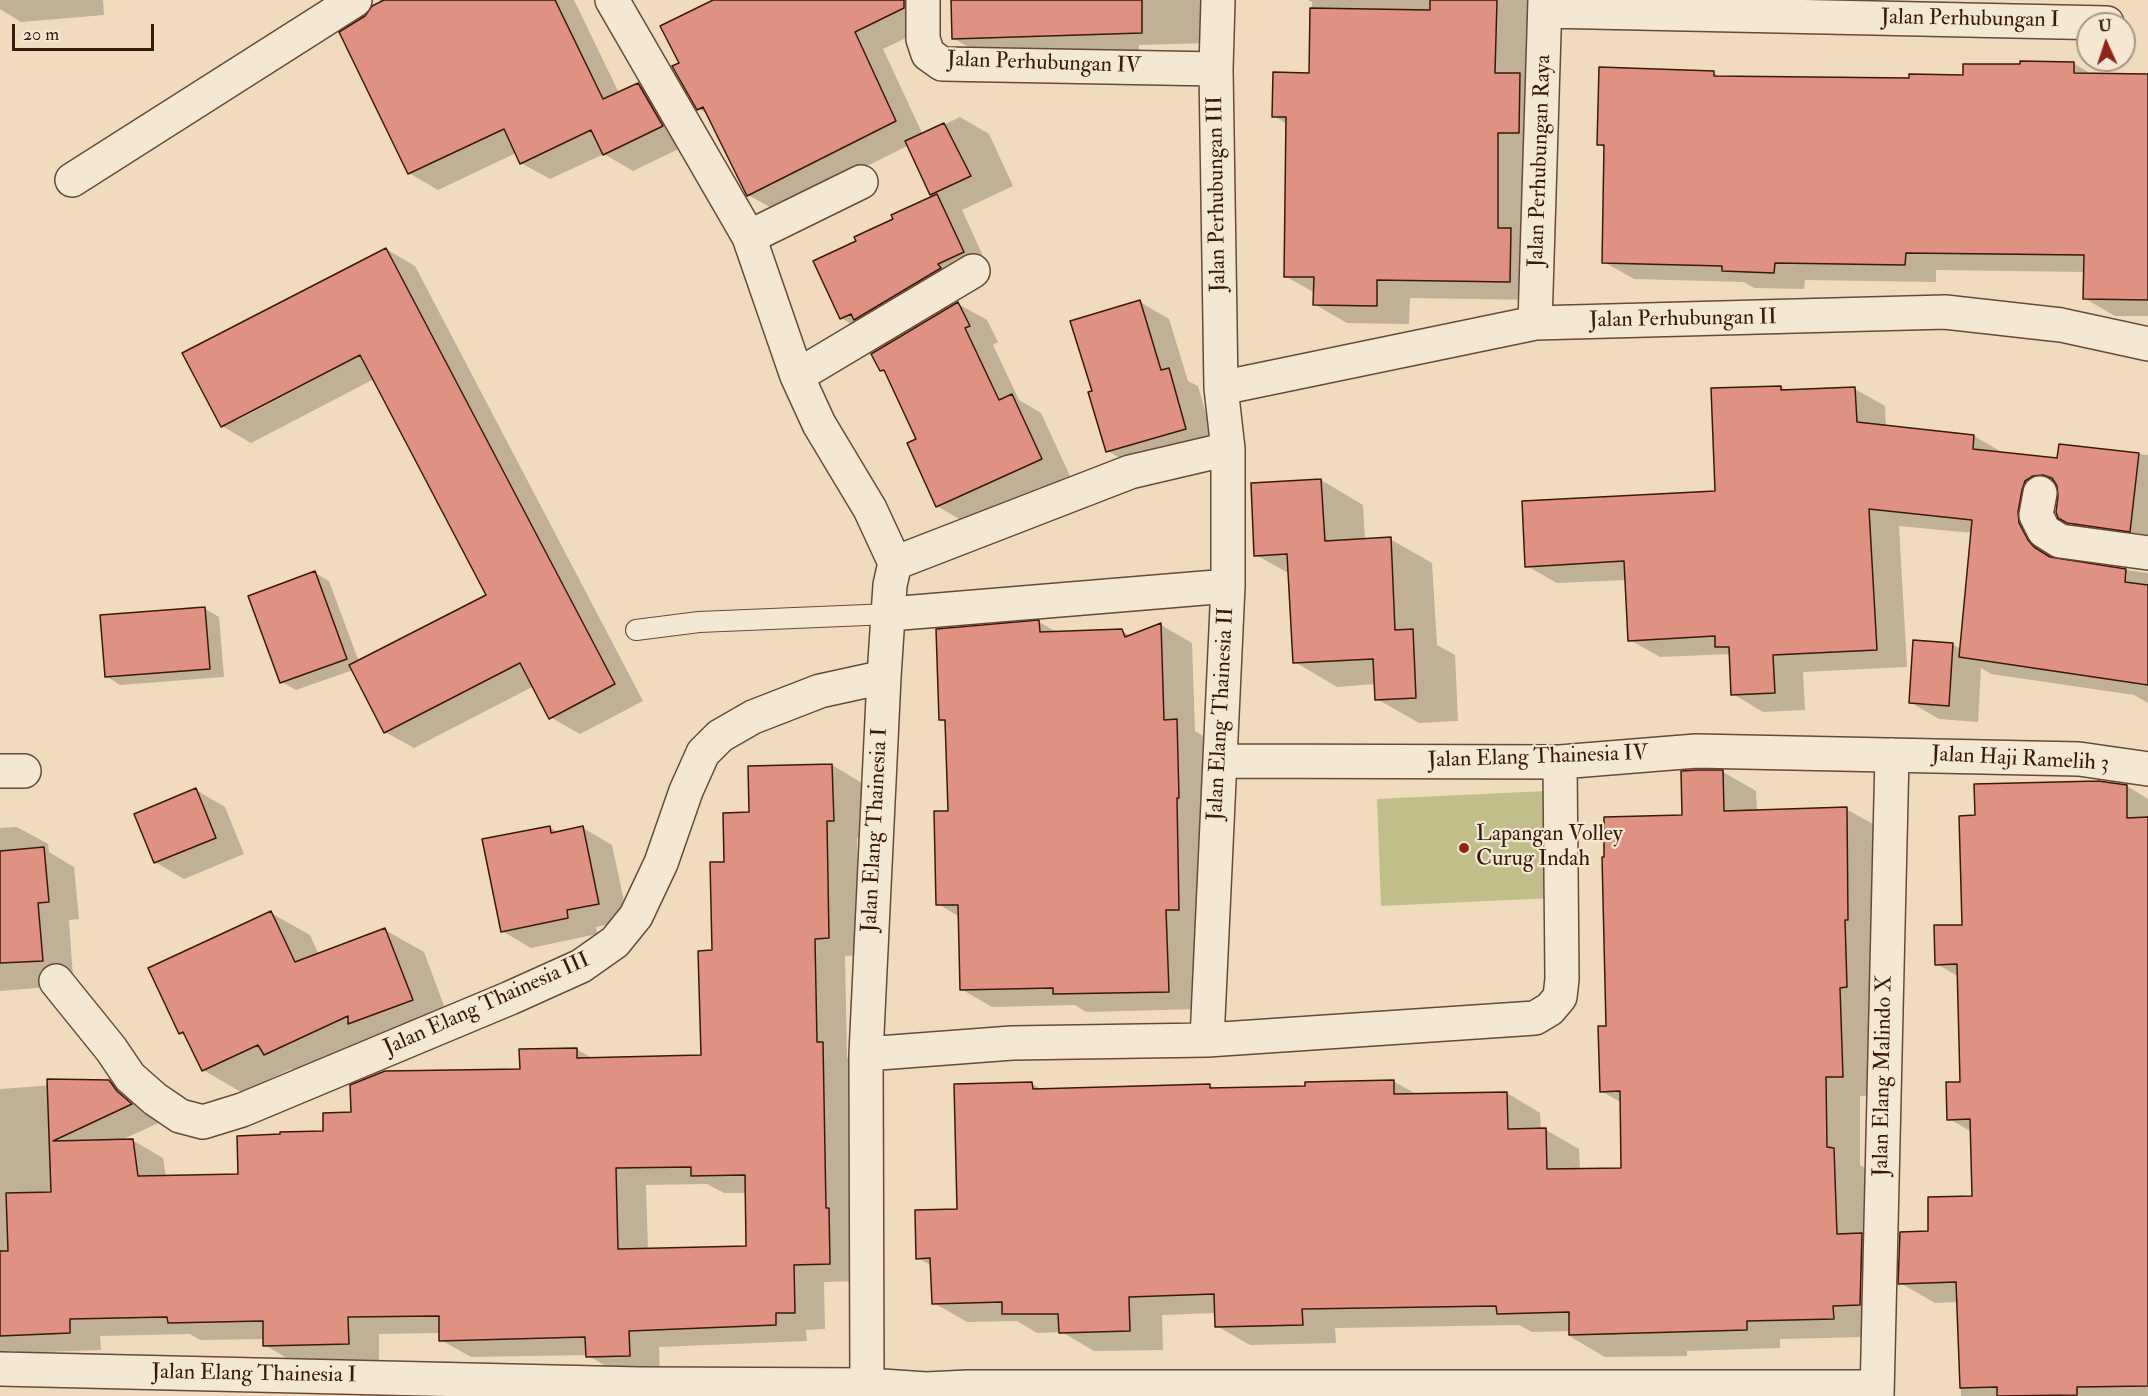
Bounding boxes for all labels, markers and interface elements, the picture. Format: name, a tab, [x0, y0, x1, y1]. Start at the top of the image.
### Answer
street label: Jalan Perhubungan I	[1880, 5, 2060, 35]
scale bar	[15, 12, 158, 50]
north arrow	[2076, 12, 2136, 72]
text: U	[2098, 16, 2112, 36]
text: 20 m	[23, 23, 59, 46]
street label: Jalan Perhubungan IV	[947, 47, 1141, 81]
street label: Jalan Perhubungan Raya	[1524, 54, 1558, 268]
street label: Jalan Perhubungan III	[1203, 96, 1233, 292]
street label: Jalan Perhubungan II	[1589, 305, 1777, 335]
street label: Jalan Elang Thainesia II	[1203, 607, 1241, 821]
street label: Jalan Elang Thainesia I	[857, 727, 895, 933]
street label: Jalan Elang Thainesia IV	[1427, 741, 1649, 775]
street label: Jalan Haji Ramelih 3	[1930, 742, 2110, 778]
place label: Lapangan Volley Curug Indah	[1476, 822, 1623, 873]
marker: Lapangan Volley Curug Indah	[1457, 841, 1471, 855]
street label: Jalan Elang Thainesia III	[380, 948, 594, 1062]
street label: Jalan Elang Malindo X	[1869, 975, 1899, 1177]
street label: Jalan Elang Thainesia I	[151, 1360, 357, 1390]

